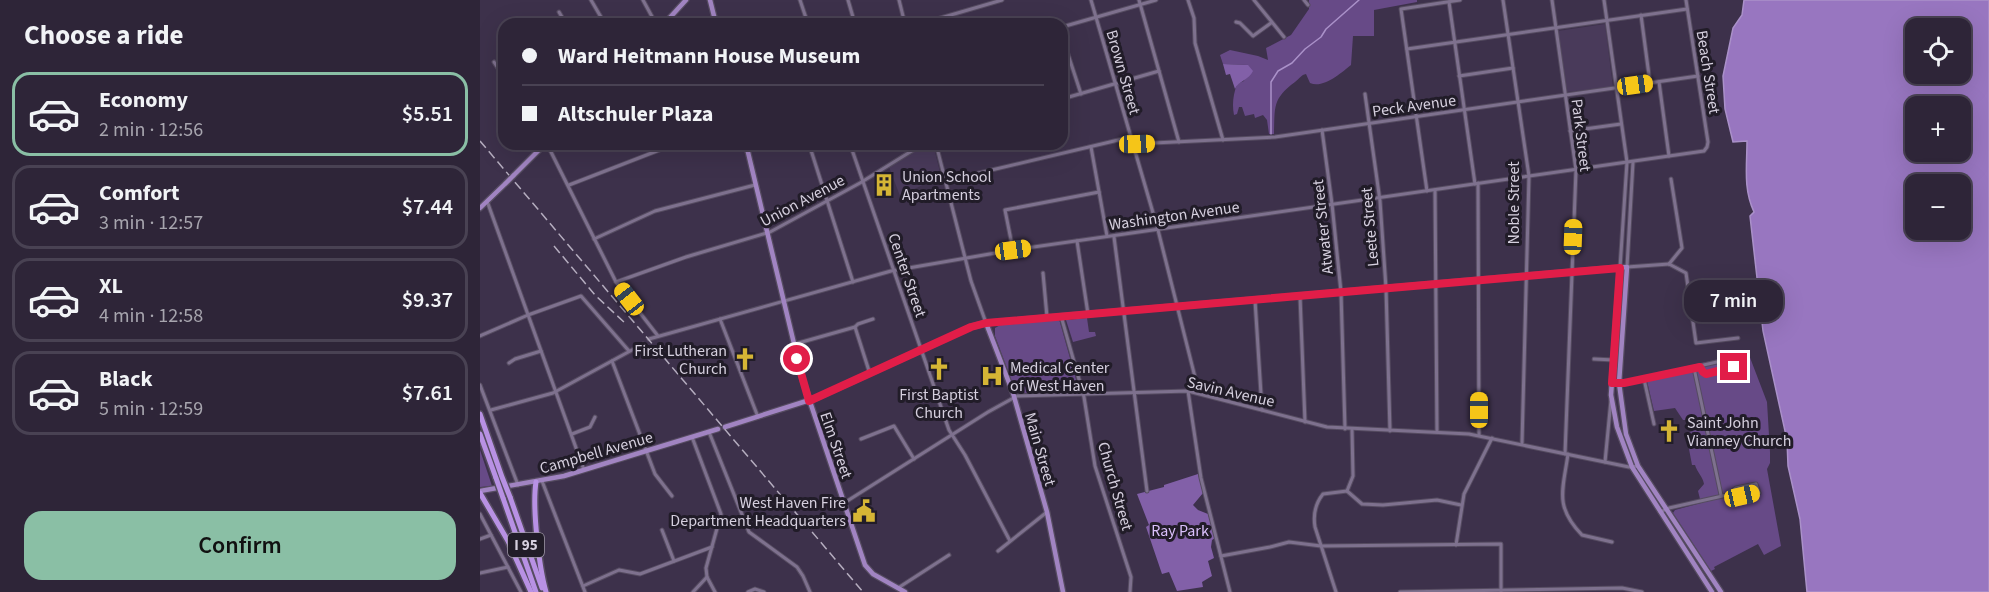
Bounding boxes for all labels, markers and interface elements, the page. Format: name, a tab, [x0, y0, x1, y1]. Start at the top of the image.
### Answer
text: Choose a ride	[24, 16, 184, 55]
map controls	[1905, 18, 1971, 240]
button: locate	[1905, 18, 1971, 84]
street label: Brown Street	[1100, 27, 1146, 118]
street label: Beach Street	[1691, 29, 1726, 116]
text: Ward Heitmann House Museum	[558, 40, 860, 72]
car	[1616, 74, 1654, 96]
text: Economy	[99, 84, 188, 116]
icon: car	[27, 87, 81, 141]
street label: Peck Avenue	[1371, 89, 1457, 123]
button: +	[1905, 96, 1971, 162]
street label: Park Street	[1566, 97, 1596, 173]
text: $5.51	[402, 98, 453, 130]
text: Altschuler Plaza	[558, 98, 713, 130]
text: 2 min · 12:56	[99, 116, 203, 144]
car	[1119, 134, 1155, 154]
street label: Noble Street	[1503, 161, 1525, 245]
place label: Union School Apartments	[902, 166, 992, 206]
street label: Union Avenue	[756, 169, 849, 232]
building icon: Union School Apartments	[871, 172, 897, 198]
button: −	[1905, 174, 1971, 240]
text: Comfort	[99, 177, 180, 209]
street label: Atwater Street	[1307, 178, 1339, 275]
icon: car	[27, 180, 81, 234]
street label: Leete Street	[1356, 186, 1384, 268]
text: $7.44	[402, 191, 453, 223]
street label: Washington Avenue	[1107, 196, 1241, 236]
text: 3 min · 12:57	[99, 209, 203, 237]
car	[1563, 219, 1583, 255]
street label: Center Street	[882, 230, 932, 321]
car	[994, 239, 1032, 261]
text: XL	[99, 270, 123, 302]
icon: car	[27, 273, 81, 327]
car	[611, 279, 647, 319]
callout: 7 min	[1684, 280, 1784, 322]
text: $9.37	[402, 284, 453, 316]
text: 7 min	[1710, 287, 1757, 315]
text: 4 min · 12:58	[99, 302, 203, 330]
place label: First Lutheran Church	[634, 340, 727, 380]
route start	[783, 345, 810, 372]
church icon: First Lutheran Church	[732, 346, 758, 372]
route end	[1720, 353, 1747, 380]
church icon: First Baptist Church	[926, 356, 952, 382]
place label: Medical Center of West Haven	[1010, 357, 1110, 397]
text: Black	[99, 363, 153, 395]
hospital icon: Medical Center of West Haven	[979, 363, 1005, 389]
icon: car	[27, 366, 81, 420]
street label: Savin Avenue	[1185, 371, 1277, 413]
text: $7.61	[402, 377, 453, 409]
place label: First Baptist Church	[899, 384, 979, 424]
car	[1470, 392, 1488, 428]
text: 5 min · 12:59	[99, 395, 203, 423]
street label: Elm Street	[814, 409, 858, 482]
street label: Main Street	[1019, 410, 1061, 489]
place label: Saint John Vianney Church	[1687, 412, 1791, 452]
church icon: Saint John Vianney Church	[1656, 418, 1682, 444]
street label: Campbell Avenue	[537, 426, 656, 480]
street label: Church Street	[1092, 439, 1138, 534]
car	[1722, 483, 1762, 509]
place label: West Haven Fire Department Headquarters	[670, 492, 846, 532]
public building icon: West Haven Fire Department Headquarters	[851, 498, 877, 524]
button: Confirm	[24, 511, 456, 580]
park label: Ray Park	[1151, 520, 1209, 542]
road number: I 95	[508, 533, 544, 557]

